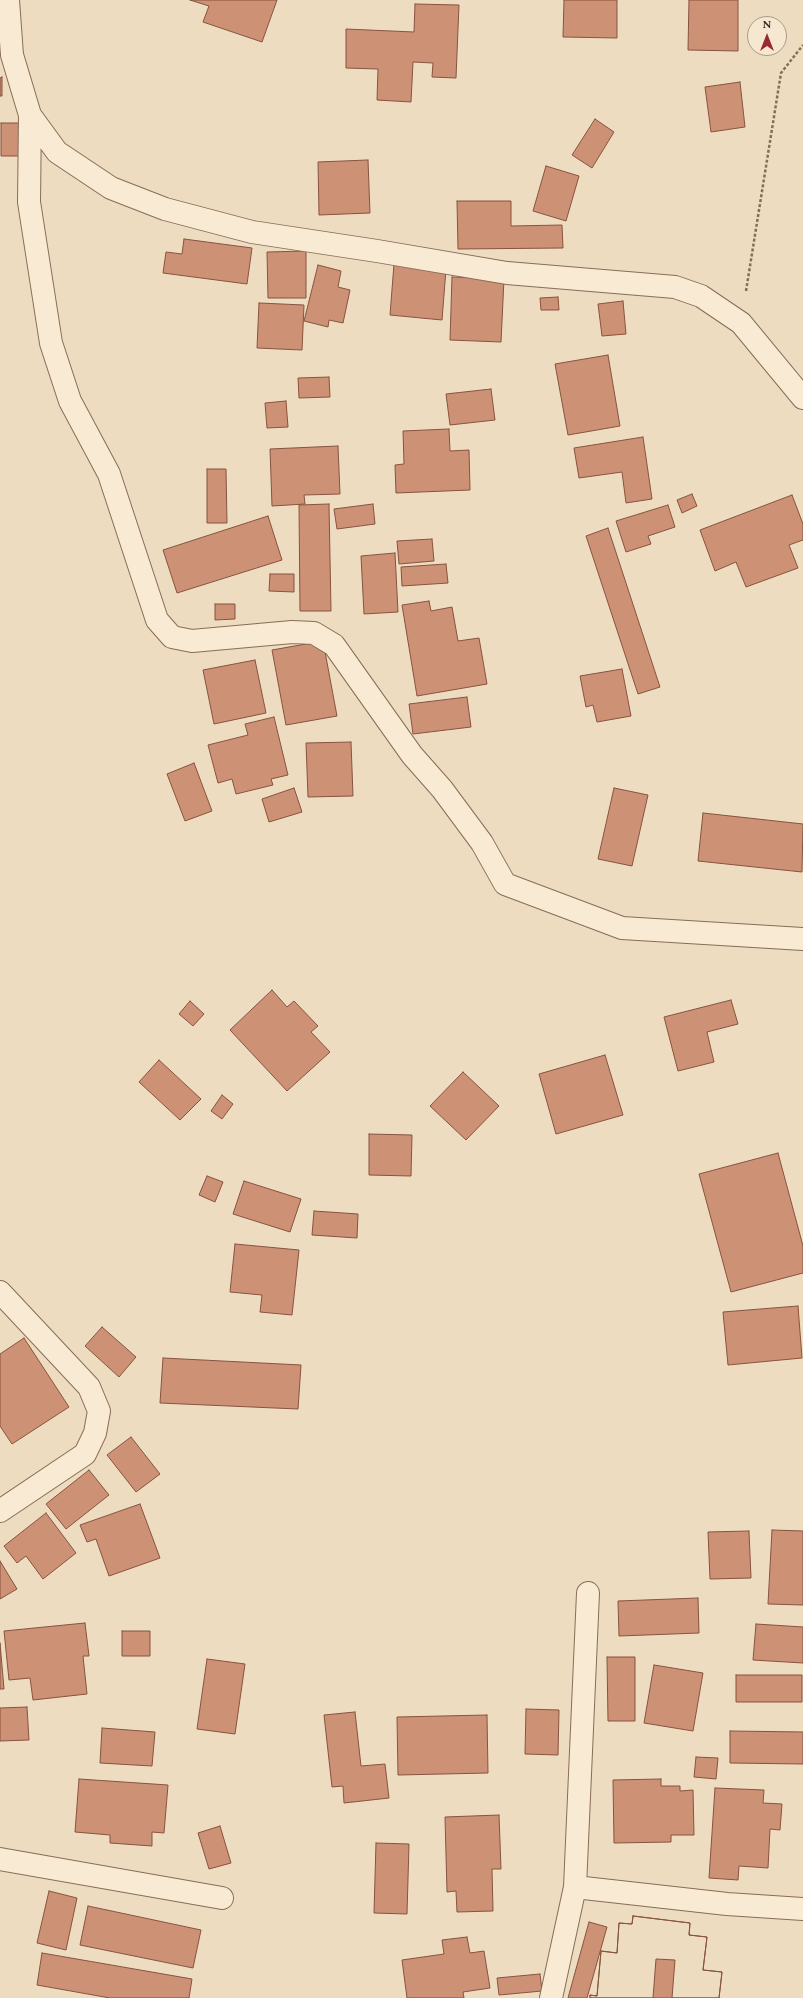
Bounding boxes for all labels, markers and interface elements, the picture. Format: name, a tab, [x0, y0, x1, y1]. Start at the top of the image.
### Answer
north arrow	[747, 16, 787, 56]
text: N	[763, 16, 771, 33]

